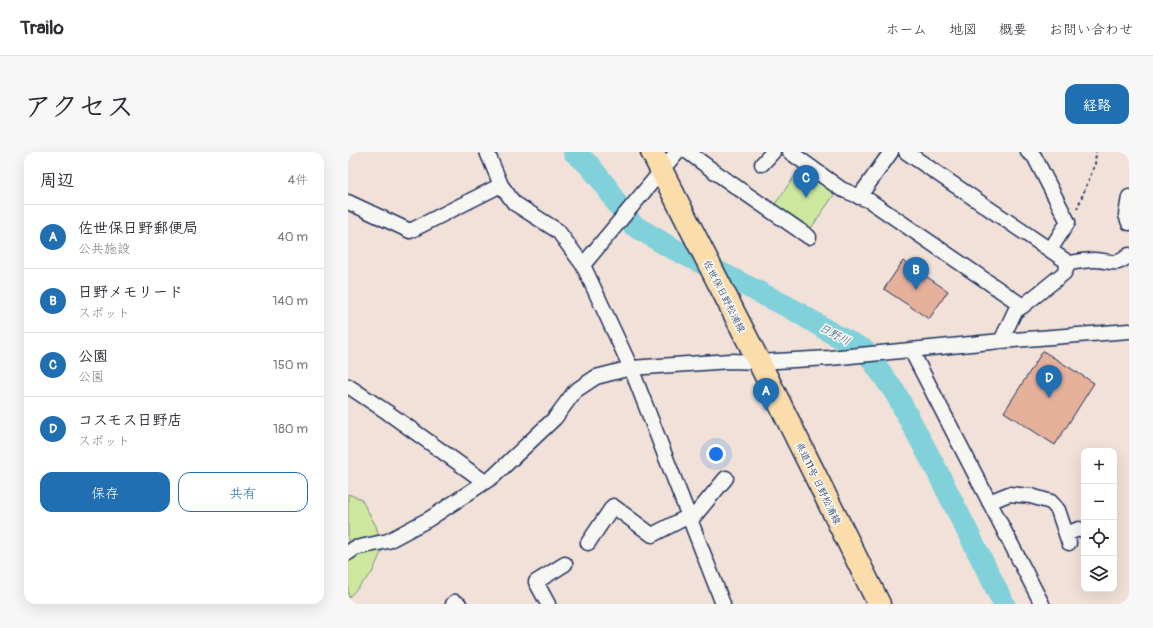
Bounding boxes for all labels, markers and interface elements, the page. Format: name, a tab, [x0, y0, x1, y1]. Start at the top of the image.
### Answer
text: Trailo	[20, 16, 64, 40]
text: ホーム	[886, 21, 927, 38]
text: 地図	[949, 21, 977, 38]
text: 概要	[999, 21, 1027, 38]
text: お問い合わせ	[1049, 21, 1133, 38]
button: 経路	[1065, 84, 1129, 124]
text: アクセス	[24, 90, 134, 125]
pin: C	[793, 165, 819, 198]
text: 周辺	[40, 170, 74, 191]
text: 4件	[287, 172, 308, 188]
text: 佐世保日野郵便局	[78, 219, 198, 238]
text: A	[49, 229, 57, 245]
text: 40 m	[277, 229, 308, 245]
text: 公共施設	[78, 241, 130, 257]
pin: B	[903, 257, 929, 290]
street label: 佐世保日野松浦線	[701, 258, 748, 335]
text: 日野メモリード	[78, 283, 183, 302]
text: B	[49, 293, 57, 309]
text: 140 m	[272, 293, 308, 309]
text: スポット	[78, 305, 130, 321]
water label: 日野川	[817, 321, 852, 348]
text: 公園	[78, 347, 108, 366]
text: C	[49, 357, 57, 373]
text: 150 m	[273, 357, 308, 373]
pin: D	[1036, 365, 1062, 398]
text: 公園	[78, 369, 104, 385]
pin: A	[753, 378, 779, 411]
text: コスモス日野店	[78, 411, 182, 430]
text: D	[49, 421, 57, 437]
text: 180 m	[273, 421, 308, 437]
text: スポット	[78, 433, 130, 449]
street label: 県道11号 日野松浦線	[793, 440, 843, 527]
your location	[706, 444, 726, 464]
map controls	[1081, 448, 1117, 592]
button: +	[1081, 448, 1117, 484]
button: 保存	[40, 472, 170, 512]
button: 共有	[178, 472, 308, 512]
button: −	[1081, 484, 1117, 520]
button: locate	[1081, 520, 1117, 556]
button: layers	[1081, 556, 1117, 592]

